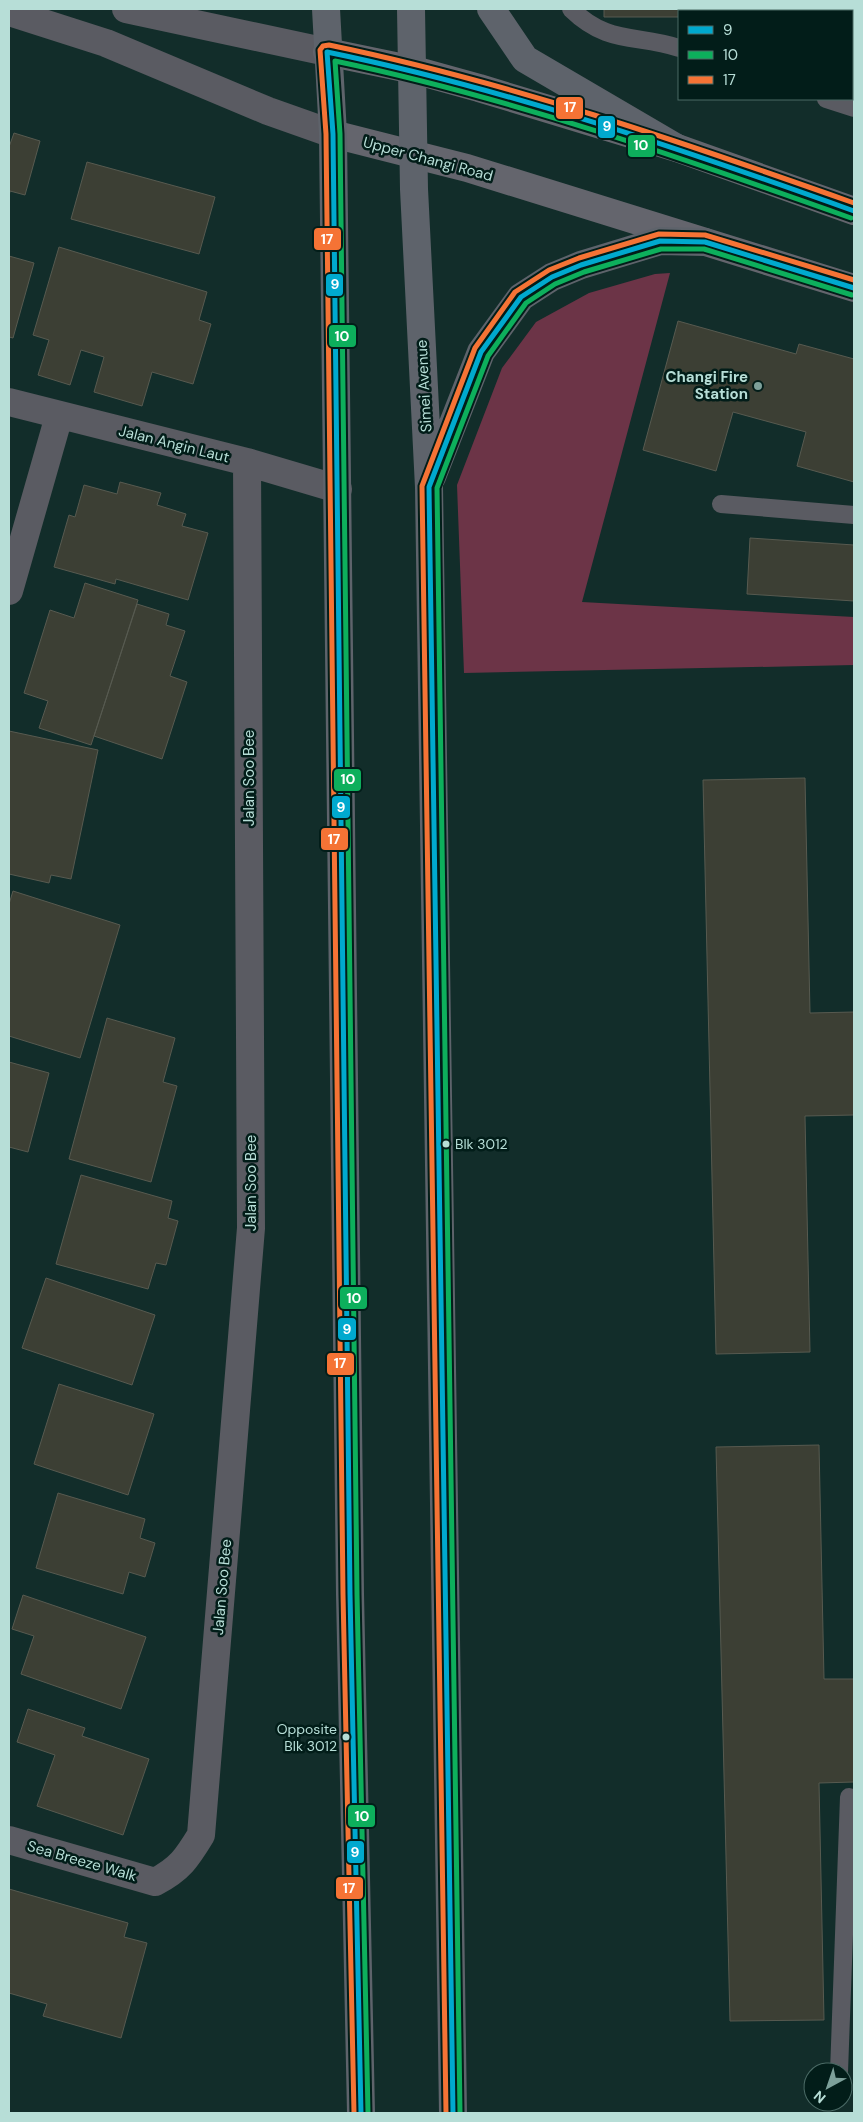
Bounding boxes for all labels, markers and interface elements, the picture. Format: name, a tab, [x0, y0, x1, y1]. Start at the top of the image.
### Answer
legend	[678, 10, 853, 100]
text: 9	[723, 20, 732, 40]
text: 10	[723, 45, 738, 65]
text: 17	[723, 70, 736, 90]
line badge: 17	[555, 96, 584, 120]
text: 17	[564, 98, 577, 116]
line badge: 9	[597, 115, 616, 139]
text: 9	[603, 117, 612, 135]
street label: Upper Changi Road	[361, 132, 495, 186]
line badge: 10	[627, 134, 656, 158]
text: 10	[634, 136, 649, 154]
line badge: 17	[313, 227, 342, 251]
text: 17	[321, 230, 334, 248]
line badge: 9	[325, 273, 344, 297]
text: 9	[331, 275, 340, 293]
line badge: 10	[328, 324, 357, 348]
text: 10	[335, 327, 350, 345]
street label: Simei Avenue	[412, 339, 436, 433]
place label: Changi Fire Station	[666, 367, 748, 404]
marker: Changi Fire Station	[752, 380, 764, 392]
street label: Jalan Angin Laut	[117, 421, 232, 467]
street label: Jalan Soo Bee	[239, 730, 259, 826]
line badge: 10	[333, 768, 362, 792]
text: 10	[341, 770, 356, 788]
line badge: 9	[331, 795, 351, 819]
text: 9	[337, 798, 346, 816]
line badge: 17	[320, 827, 349, 851]
text: 17	[328, 830, 341, 848]
street label: Jalan Soo Bee	[241, 1135, 261, 1231]
place label: Blk 3012	[455, 1135, 508, 1153]
marker: Blk 3012	[441, 1139, 451, 1149]
line badge: 10	[339, 1286, 368, 1310]
text: 10	[347, 1289, 362, 1307]
line badge: 9	[337, 1317, 357, 1341]
text: 9	[343, 1320, 352, 1338]
line badge: 17	[326, 1352, 355, 1376]
text: 17	[334, 1354, 347, 1372]
street label: Jalan Soo Bee	[208, 1538, 236, 1636]
place label: Opposite Blk 3012	[277, 1720, 337, 1755]
marker: Opposite Blk 3012	[341, 1732, 351, 1742]
line badge: 10	[347, 1804, 376, 1828]
text: 10	[355, 1807, 370, 1825]
street label: Sea Breeze Walk	[25, 1836, 139, 1886]
line badge: 9	[346, 1840, 365, 1864]
text: 9	[351, 1843, 360, 1861]
line badge: 17	[335, 1876, 364, 1900]
text: 17	[343, 1879, 356, 1897]
north arrow	[803, 2062, 853, 2112]
text: N	[810, 2087, 829, 2107]

